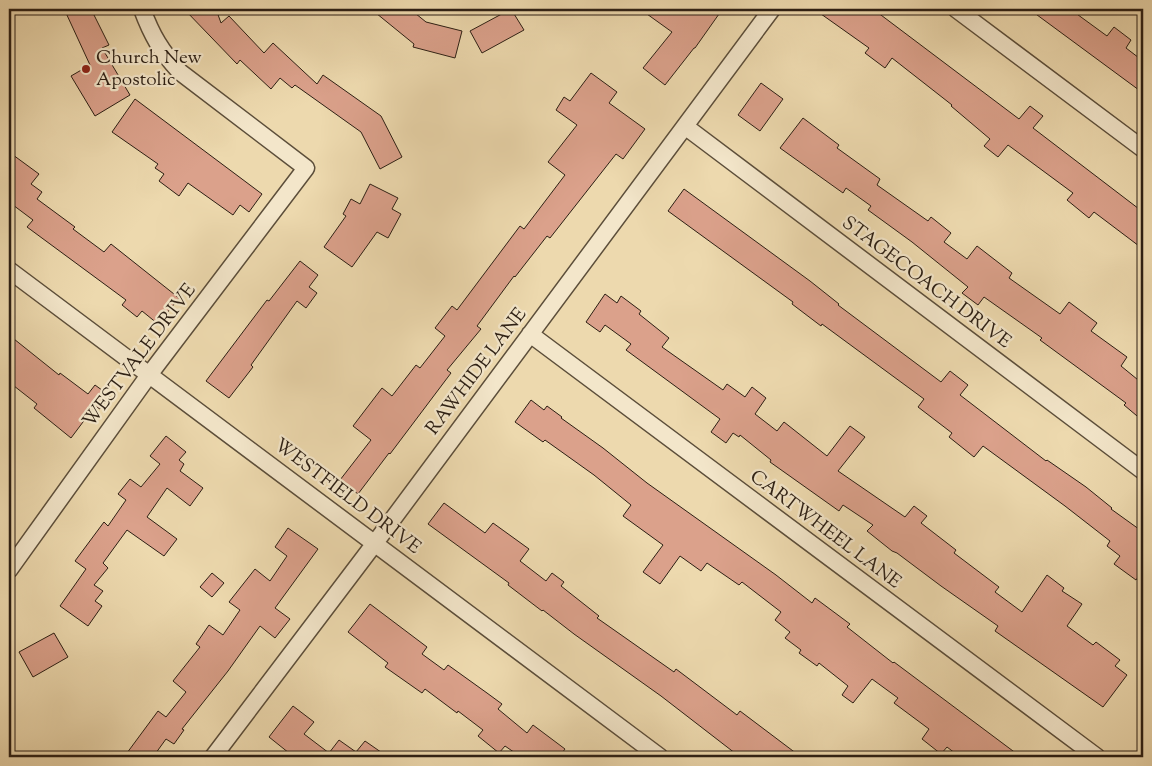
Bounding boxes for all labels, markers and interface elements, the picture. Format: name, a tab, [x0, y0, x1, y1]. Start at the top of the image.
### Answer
place label: Church New Apostolic	[96, 45, 202, 94]
marker: Church New Apostolic	[80, 63, 92, 75]
street label: STAGECOACH DRIVE	[836, 210, 1017, 356]
street label: WESTVALE DRIVE	[77, 278, 203, 434]
street label: RAWHIDE LANE	[420, 302, 534, 441]
street label: WESTFIELD DRIVE	[268, 433, 427, 562]
street label: CARTWHEEL LANE	[744, 464, 907, 596]

